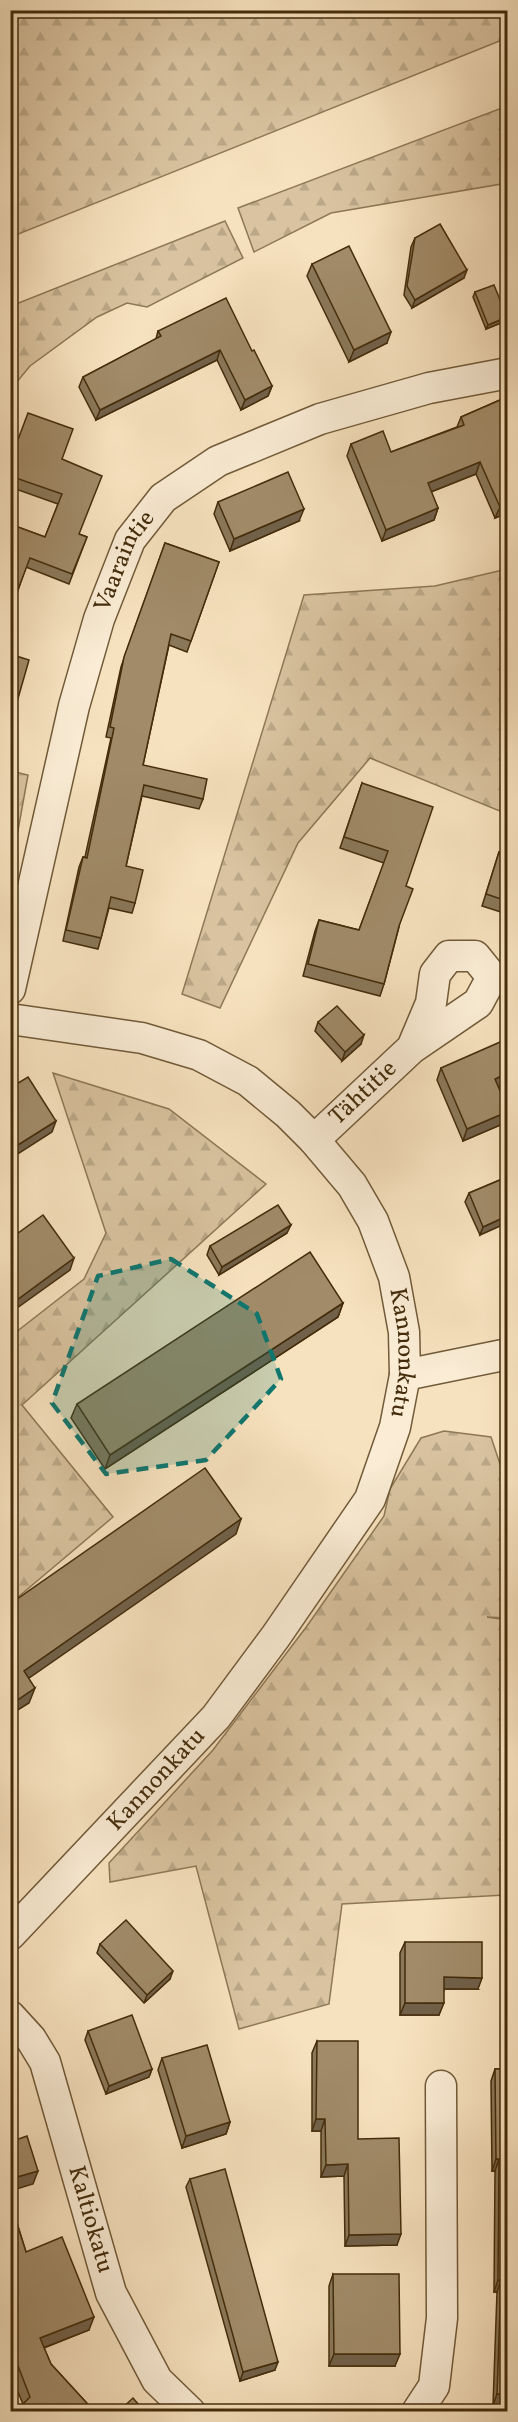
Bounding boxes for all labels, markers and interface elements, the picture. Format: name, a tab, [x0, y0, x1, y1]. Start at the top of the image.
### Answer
street label: Vaaraintie	[86, 504, 164, 617]
street label: Tähtitie	[322, 1053, 405, 1134]
street label: Kannonkatu	[379, 1285, 422, 1421]
street label: Kannonkatu	[100, 1721, 214, 1839]
street label: Kaltiokatu	[59, 2162, 122, 2277]

